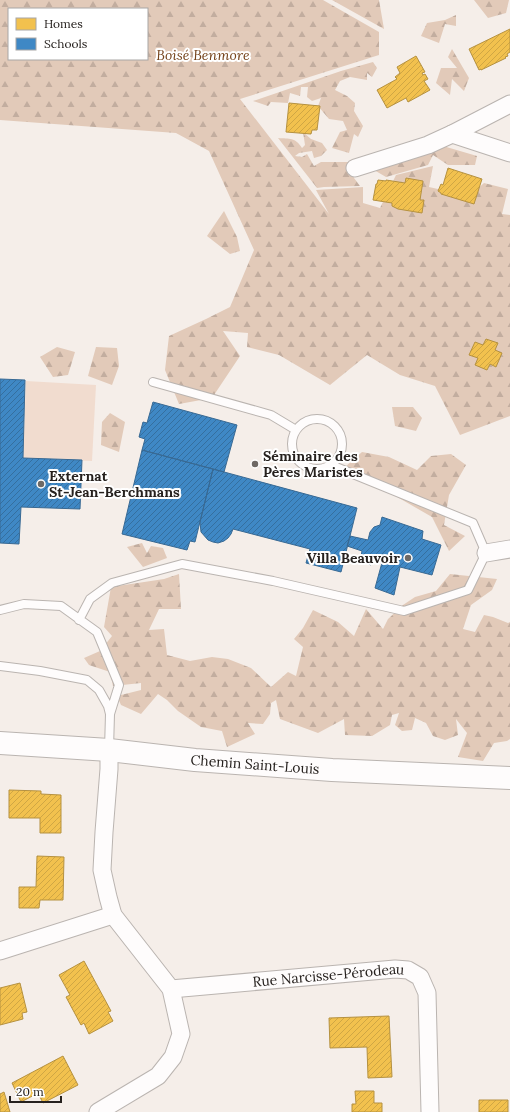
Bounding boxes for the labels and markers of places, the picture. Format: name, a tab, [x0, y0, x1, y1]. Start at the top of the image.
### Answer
place label: Séminaire des Pères Maristes	[263, 447, 363, 481]
marker: Séminaire des Pères Maristes	[250, 459, 260, 469]
place label: Externat St-Jean-Berchmans	[49, 467, 180, 501]
marker: Externat St-Jean-Berchmans	[36, 479, 46, 489]
place label: Villa Beauvoir	[307, 549, 400, 567]
marker: Villa Beauvoir	[403, 553, 413, 563]

